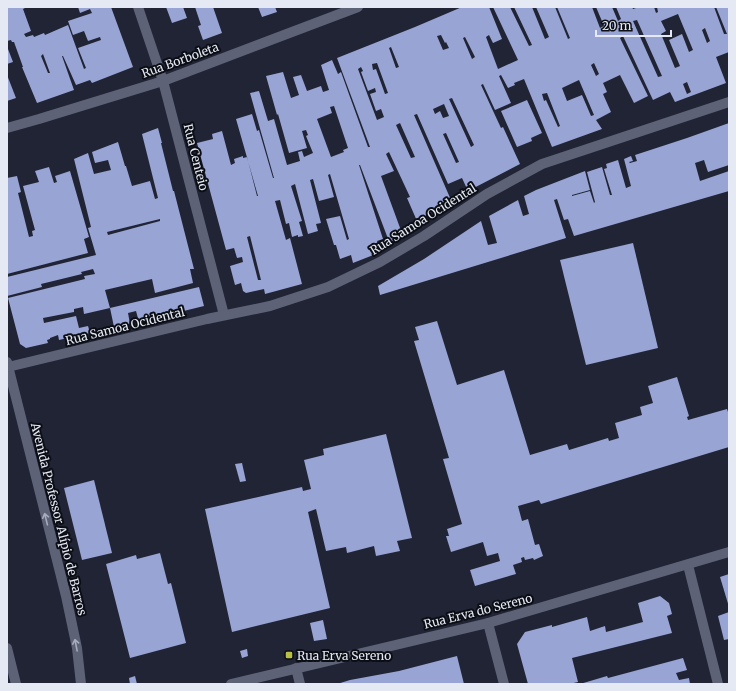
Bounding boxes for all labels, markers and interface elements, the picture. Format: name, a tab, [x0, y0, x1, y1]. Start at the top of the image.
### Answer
scale bar	[596, 12, 671, 38]
text: 20 m	[602, 18, 631, 33]
street label: Rua Borboleta	[139, 39, 221, 81]
street label: Rua Centeio	[180, 122, 212, 192]
street label: Rua Samoa Ocidental	[367, 180, 479, 258]
street label: Rua Samoa Ocidental	[64, 304, 186, 348]
street label: Avenida Professor Alípio de Barros	[28, 420, 90, 617]
one-way arrow	[42, 513, 50, 526]
street label: Rua Erva do Sereno	[422, 590, 534, 632]
one-way arrow	[72, 639, 80, 652]
place label: Rua Erva Sereno	[297, 648, 391, 663]
marker: Rua Erva Sereno	[284, 650, 294, 660]

